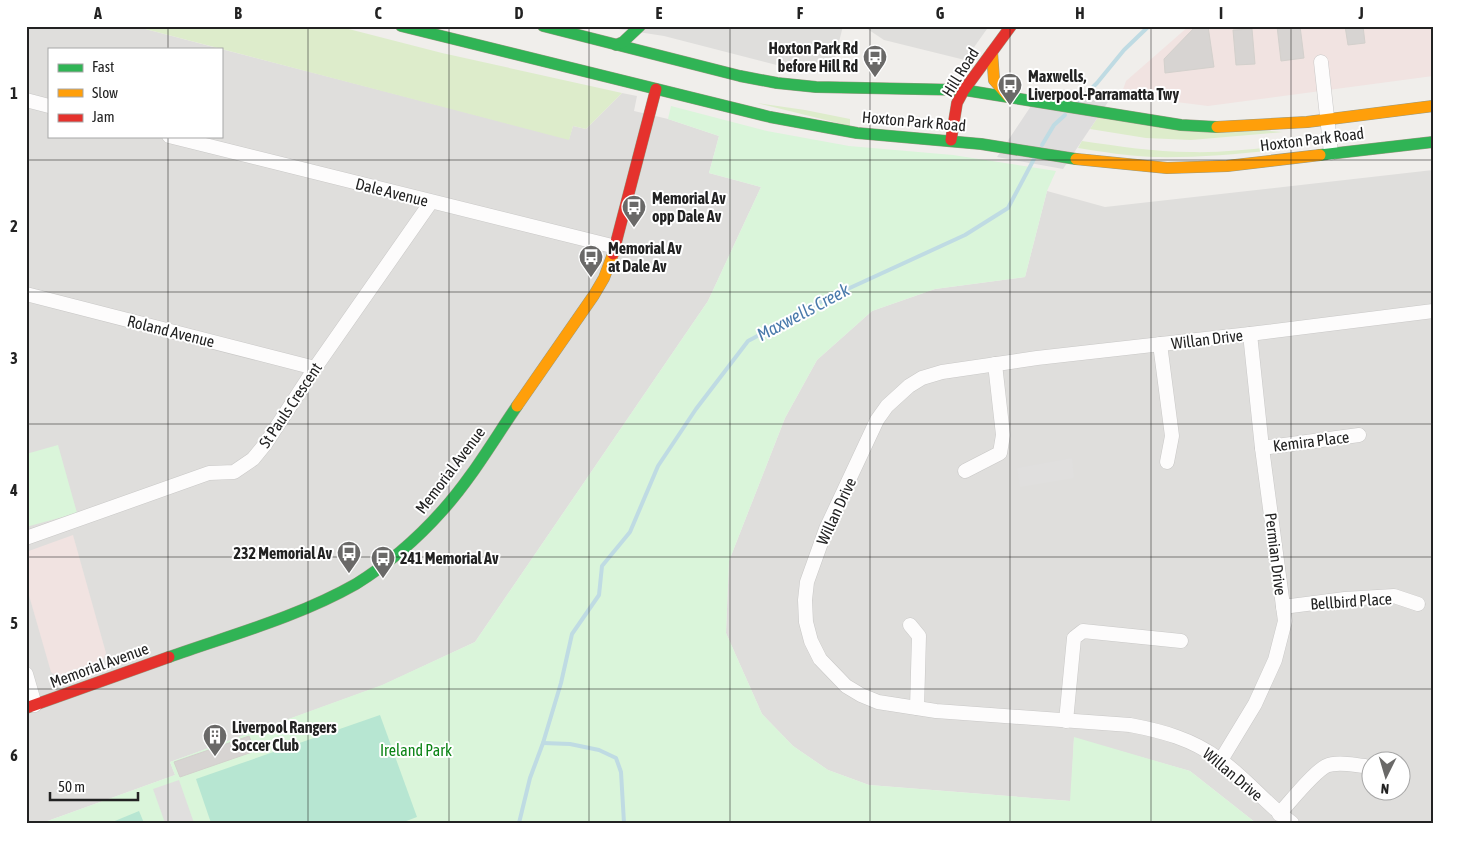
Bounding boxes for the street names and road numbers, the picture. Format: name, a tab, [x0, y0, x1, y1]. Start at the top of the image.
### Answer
street label: Hill Road	[938, 44, 982, 100]
street label: Hoxton Park Road	[861, 107, 967, 135]
street label: Hoxton Park Road	[1259, 124, 1365, 154]
street label: Dale Avenue	[354, 174, 430, 210]
street label: Roland Avenue	[126, 311, 216, 351]
street label: Willan Drive	[1170, 326, 1244, 352]
street label: St Pauls Crescent	[255, 359, 325, 451]
street label: Memorial Avenue	[412, 423, 488, 517]
street label: Kemira Place	[1272, 427, 1350, 455]
street label: Willan Drive	[813, 474, 859, 548]
street label: Permian Drive	[1262, 512, 1290, 596]
street label: Bellbird Place	[1310, 589, 1392, 613]
street label: Memorial Avenue	[47, 639, 151, 691]
street label: Willan Drive	[1200, 744, 1266, 804]

